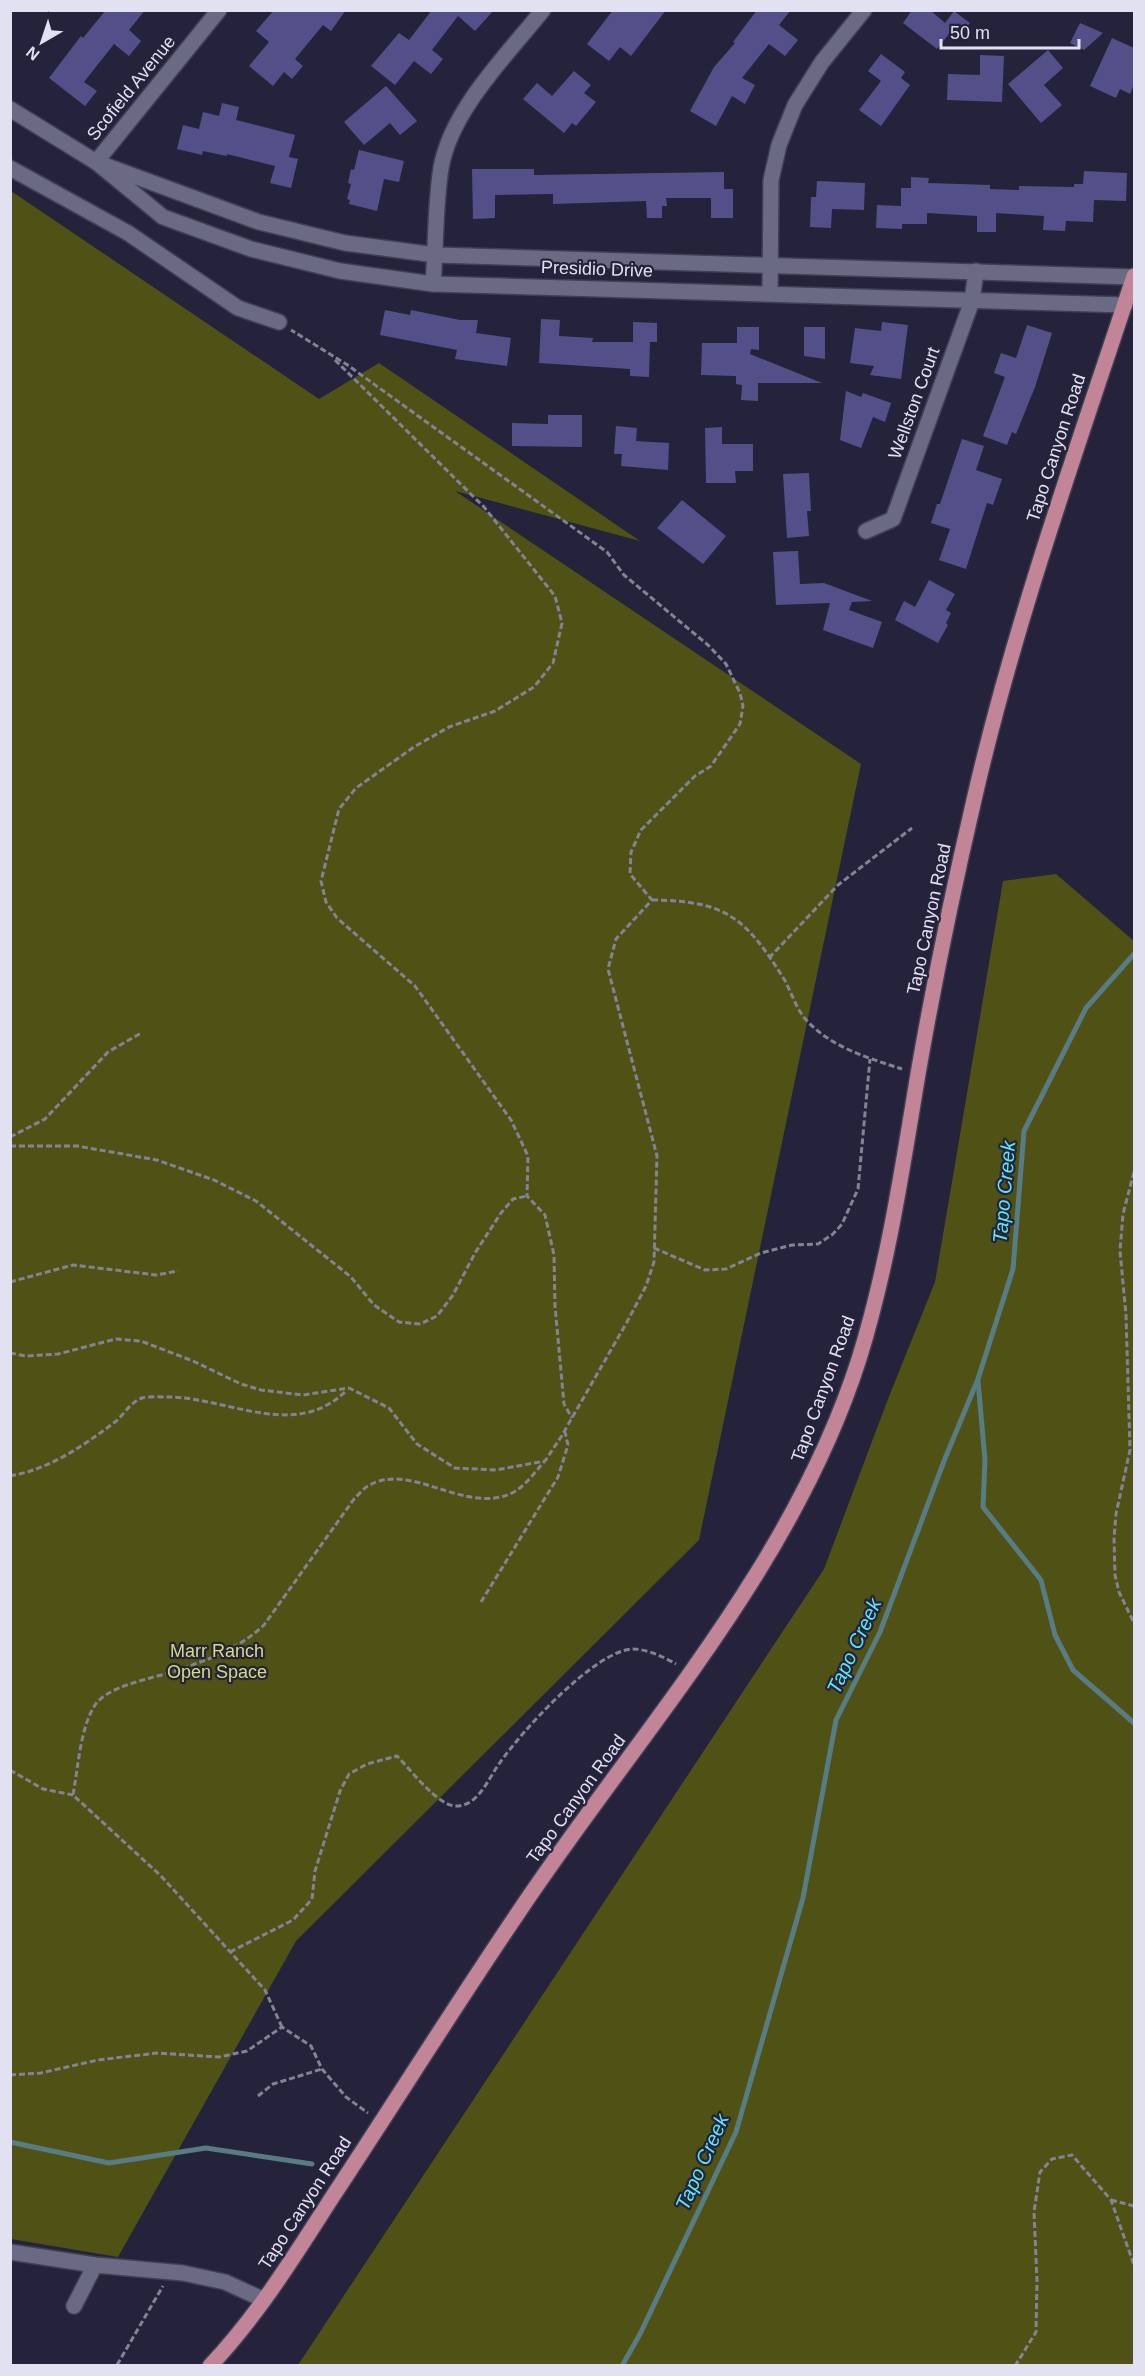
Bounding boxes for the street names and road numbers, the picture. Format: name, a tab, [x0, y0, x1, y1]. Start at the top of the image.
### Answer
street label: Scofield Avenue	[83, 32, 179, 144]
street label: Presidio Drive	[541, 257, 653, 281]
street label: Wellston Court	[884, 344, 944, 462]
street label: Tapo Canyon Road	[1023, 372, 1089, 524]
street label: Tapo Canyon Road	[903, 842, 955, 996]
street label: Tapo Canyon Road	[787, 1313, 859, 1465]
street label: Tapo Canyon Road	[523, 1731, 629, 1867]
street label: Tapo Canyon Road	[255, 2133, 355, 2273]

